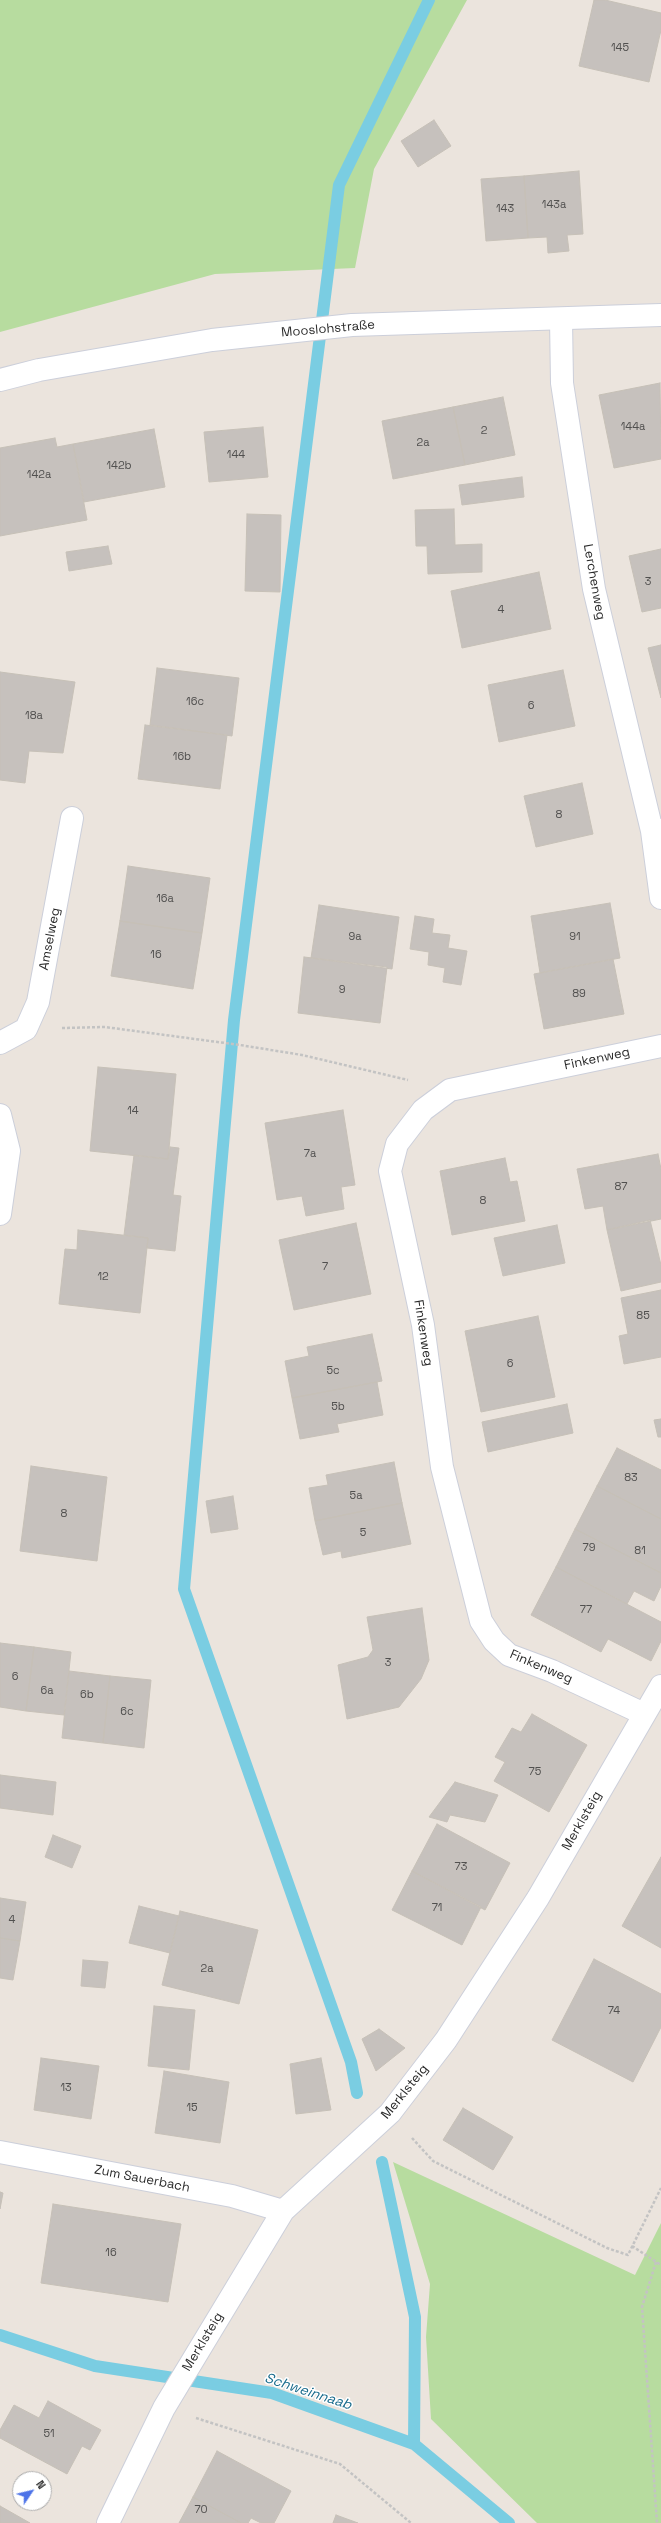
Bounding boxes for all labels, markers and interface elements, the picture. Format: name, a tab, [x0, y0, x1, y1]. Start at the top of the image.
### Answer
house number: 145	[611, 41, 629, 55]
house number: 143a	[542, 198, 566, 212]
house number: 143	[496, 202, 514, 216]
street label: Mooslohstraße	[280, 317, 376, 341]
house number: 144a	[621, 420, 645, 434]
house number: 2	[481, 424, 487, 438]
house number: 2a	[417, 436, 429, 450]
house number: 144	[227, 448, 245, 462]
house number: 142b	[106, 459, 132, 473]
house number: 142a	[27, 468, 51, 482]
street label: Lerchenweg	[580, 543, 608, 621]
house number: 3	[645, 575, 651, 589]
house number: 4	[498, 603, 504, 617]
house number: 16c	[186, 695, 204, 709]
house number: 6	[528, 699, 534, 713]
house number: 18a	[25, 709, 43, 723]
house number: 16b	[173, 750, 191, 764]
house number: 8	[556, 808, 562, 822]
house number: 16a	[156, 892, 174, 906]
street label: Amselweg	[36, 906, 64, 972]
house number: 9a	[348, 930, 362, 944]
house number: 91	[569, 930, 581, 944]
house number: 16	[150, 948, 162, 962]
house number: 9	[339, 983, 345, 997]
house number: 89	[572, 987, 586, 1001]
street label: Finkenweg	[563, 1044, 631, 1074]
house number: 14	[127, 1104, 139, 1118]
house number: 7a	[304, 1147, 316, 1161]
house number: 87	[615, 1180, 627, 1194]
house number: 8	[480, 1194, 486, 1208]
house number: 7	[322, 1260, 328, 1274]
house number: 12	[97, 1270, 109, 1284]
street label: Finkenweg	[410, 1299, 436, 1367]
house number: 85	[636, 1309, 650, 1323]
house number: 6	[507, 1357, 513, 1371]
house number: 5c	[326, 1364, 340, 1378]
house number: 5b	[331, 1400, 345, 1414]
house number: 83	[624, 1471, 638, 1485]
house number: 5a	[350, 1489, 362, 1503]
house number: 8	[61, 1507, 67, 1521]
house number: 5	[360, 1526, 366, 1540]
house number: 79	[583, 1541, 595, 1555]
house number: 81	[634, 1544, 646, 1558]
house number: 77	[580, 1603, 592, 1617]
street label: Finkenweg	[507, 1647, 575, 1687]
house number: 3	[385, 1656, 391, 1670]
house number: 6	[12, 1670, 18, 1684]
house number: 6a	[40, 1684, 54, 1698]
house number: 6b	[80, 1688, 94, 1702]
house number: 6c	[120, 1705, 134, 1719]
house number: 75	[529, 1765, 541, 1779]
street label: Merklsteig	[559, 1789, 605, 1853]
house number: 73	[455, 1860, 467, 1874]
house number: 71	[432, 1901, 442, 1915]
house number: 4	[9, 1913, 15, 1927]
house number: 2a	[201, 1962, 213, 1976]
house number: 74	[608, 2004, 620, 2018]
street label: Merklsteig	[378, 2062, 432, 2122]
house number: 13	[60, 2081, 72, 2095]
house number: 15	[186, 2101, 198, 2115]
street label: Zum Sauerbach	[93, 2162, 191, 2196]
house number: 16	[105, 2246, 117, 2260]
street label: Merklsteig	[179, 2310, 227, 2374]
water label: Schweinnaab	[262, 2370, 354, 2414]
house number: 51	[43, 2427, 55, 2441]
north arrow	[12, 2471, 52, 2511]
text: N	[33, 2478, 49, 2492]
house number: 70	[194, 2503, 208, 2517]

